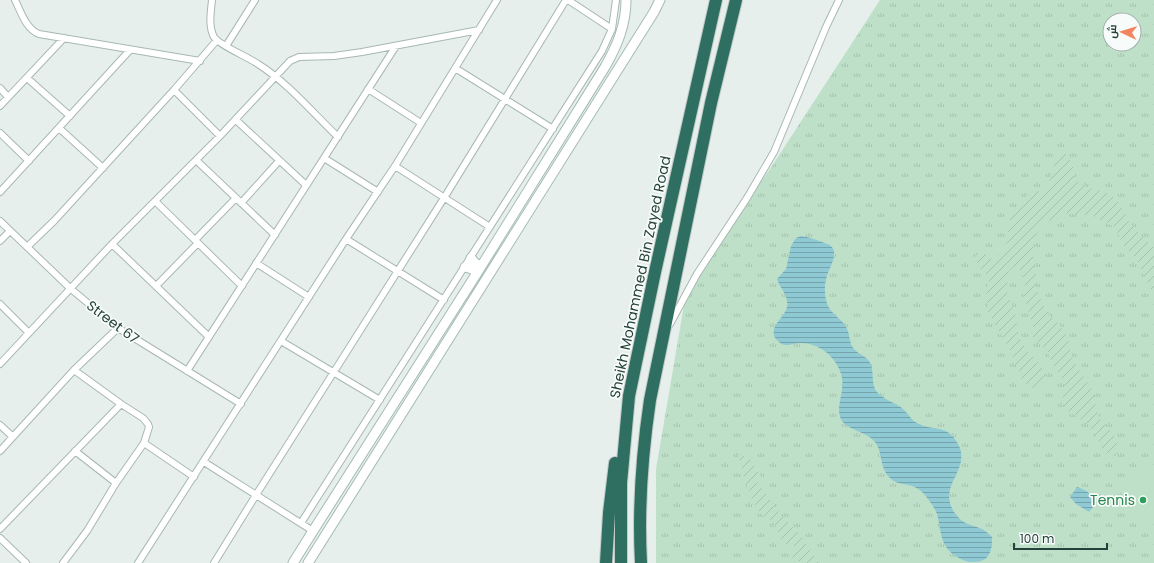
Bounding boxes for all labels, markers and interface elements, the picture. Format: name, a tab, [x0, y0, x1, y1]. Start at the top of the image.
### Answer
north arrow	[1102, 12, 1142, 52]
text: ش	[1104, 24, 1120, 39]
street label: Sheikh Mohammed Bin Zayed Road	[605, 154, 675, 400]
street label: Street 67	[83, 296, 144, 349]
place label: Tennis	[1090, 490, 1135, 510]
marker: Tennis	[1138, 495, 1148, 505]
scale bar	[1014, 525, 1107, 551]
text: 100 m	[1020, 530, 1054, 547]

